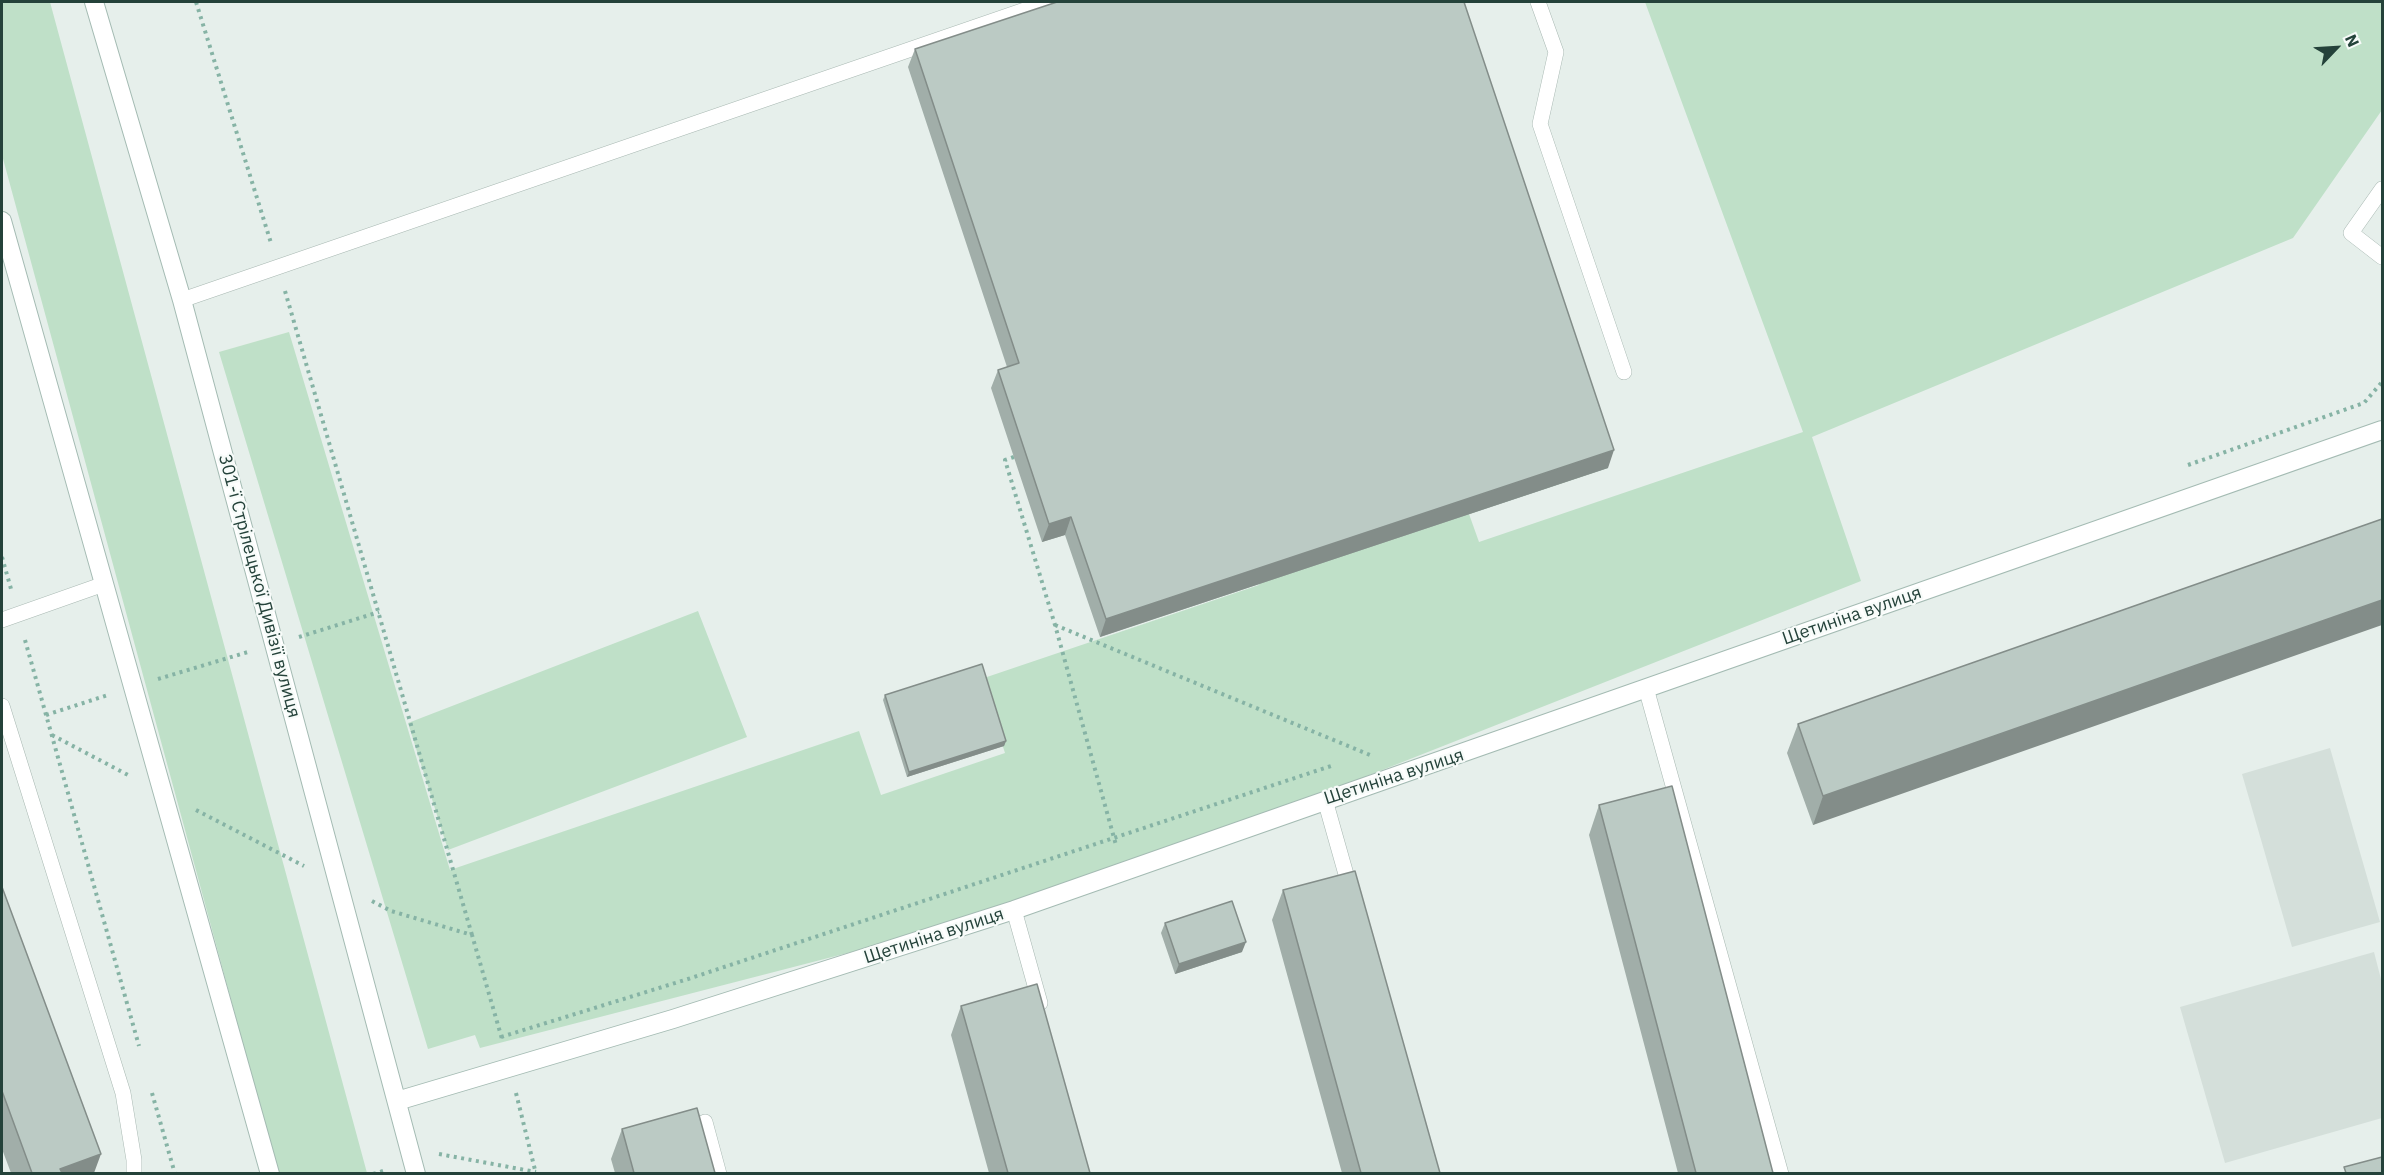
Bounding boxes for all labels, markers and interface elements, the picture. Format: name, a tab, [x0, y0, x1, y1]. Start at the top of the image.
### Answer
north arrow	[2306, 18, 2366, 78]
text: N	[2341, 31, 2364, 50]
street label: 301-ї Стрілецької Дивізії вулиця	[213, 452, 305, 720]
street label: Щетиніна вулиця	[1780, 582, 1924, 650]
street label: Щетиніна вулиця	[1321, 744, 1467, 810]
street label: Щетиніна вулиця	[861, 903, 1007, 969]

